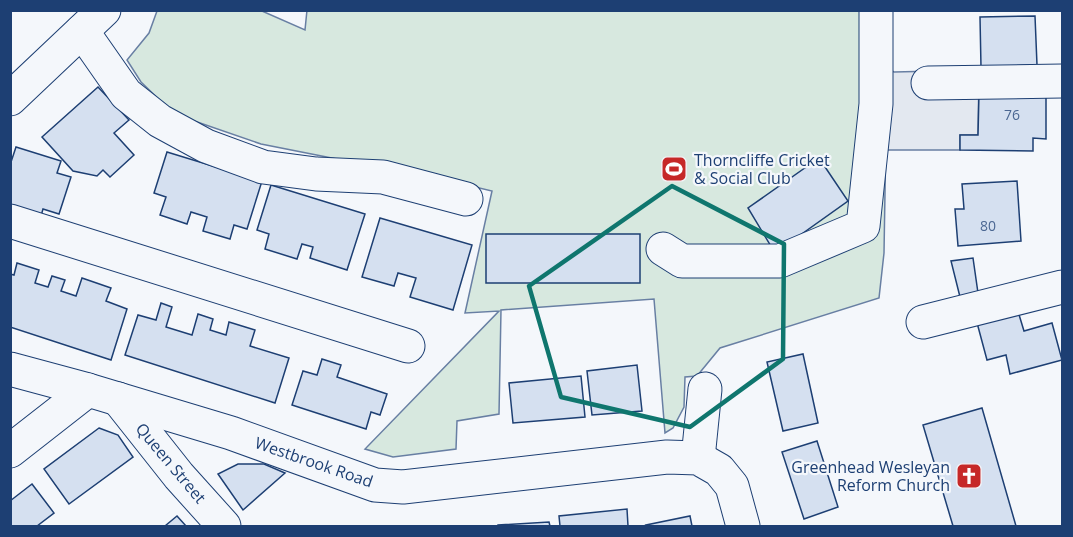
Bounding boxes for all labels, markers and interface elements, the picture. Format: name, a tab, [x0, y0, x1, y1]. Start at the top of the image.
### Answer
house number: 76	[1004, 105, 1020, 124]
place label: Thorncliffe Cricket & Social Club	[694, 149, 830, 189]
sports icon: Thorncliffe Cricket & Social Club	[659, 154, 689, 184]
house number: 80	[980, 216, 996, 235]
street label: Queen Street	[131, 418, 211, 508]
street label: Westbrook Road	[252, 432, 376, 492]
place label: Greenhead Wesleyan Reform Church	[791, 456, 950, 496]
church icon: Greenhead Wesleyan Reform Church	[954, 461, 984, 491]

